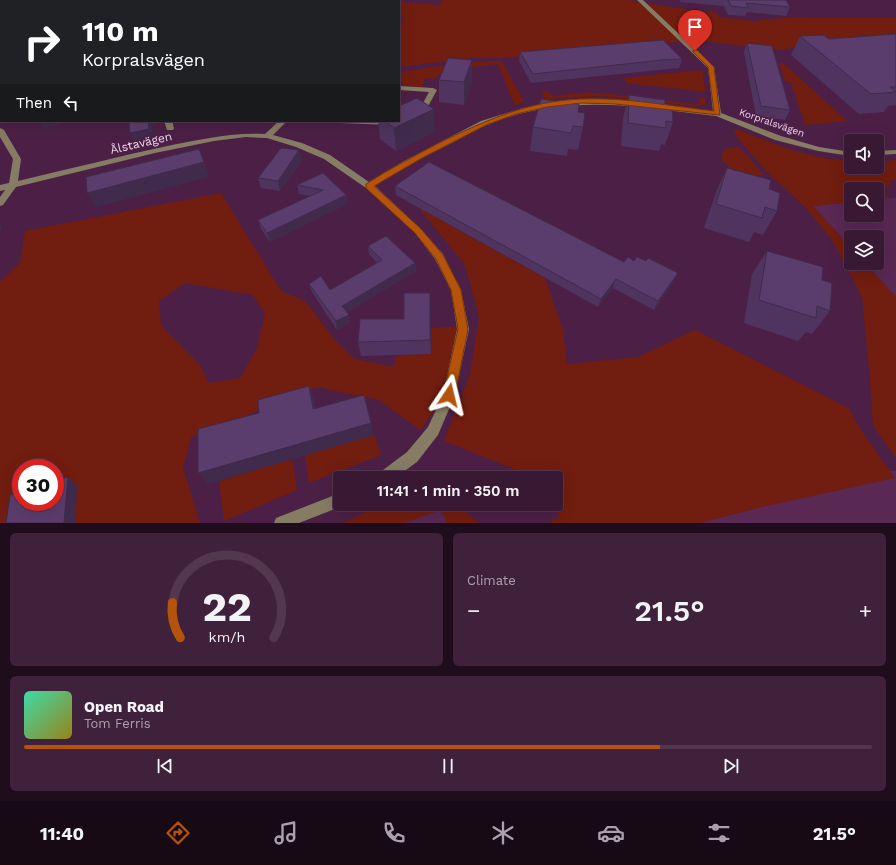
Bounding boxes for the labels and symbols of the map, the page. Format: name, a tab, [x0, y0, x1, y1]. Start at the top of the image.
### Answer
pin	[678, 10, 712, 51]
street label: Korpralsvägen	[738, 106, 806, 139]
street label: Ålstavägen	[109, 129, 173, 157]
position arrow	[428, 374, 470, 416]
speed limit sign: 30	[12, 459, 64, 511]

